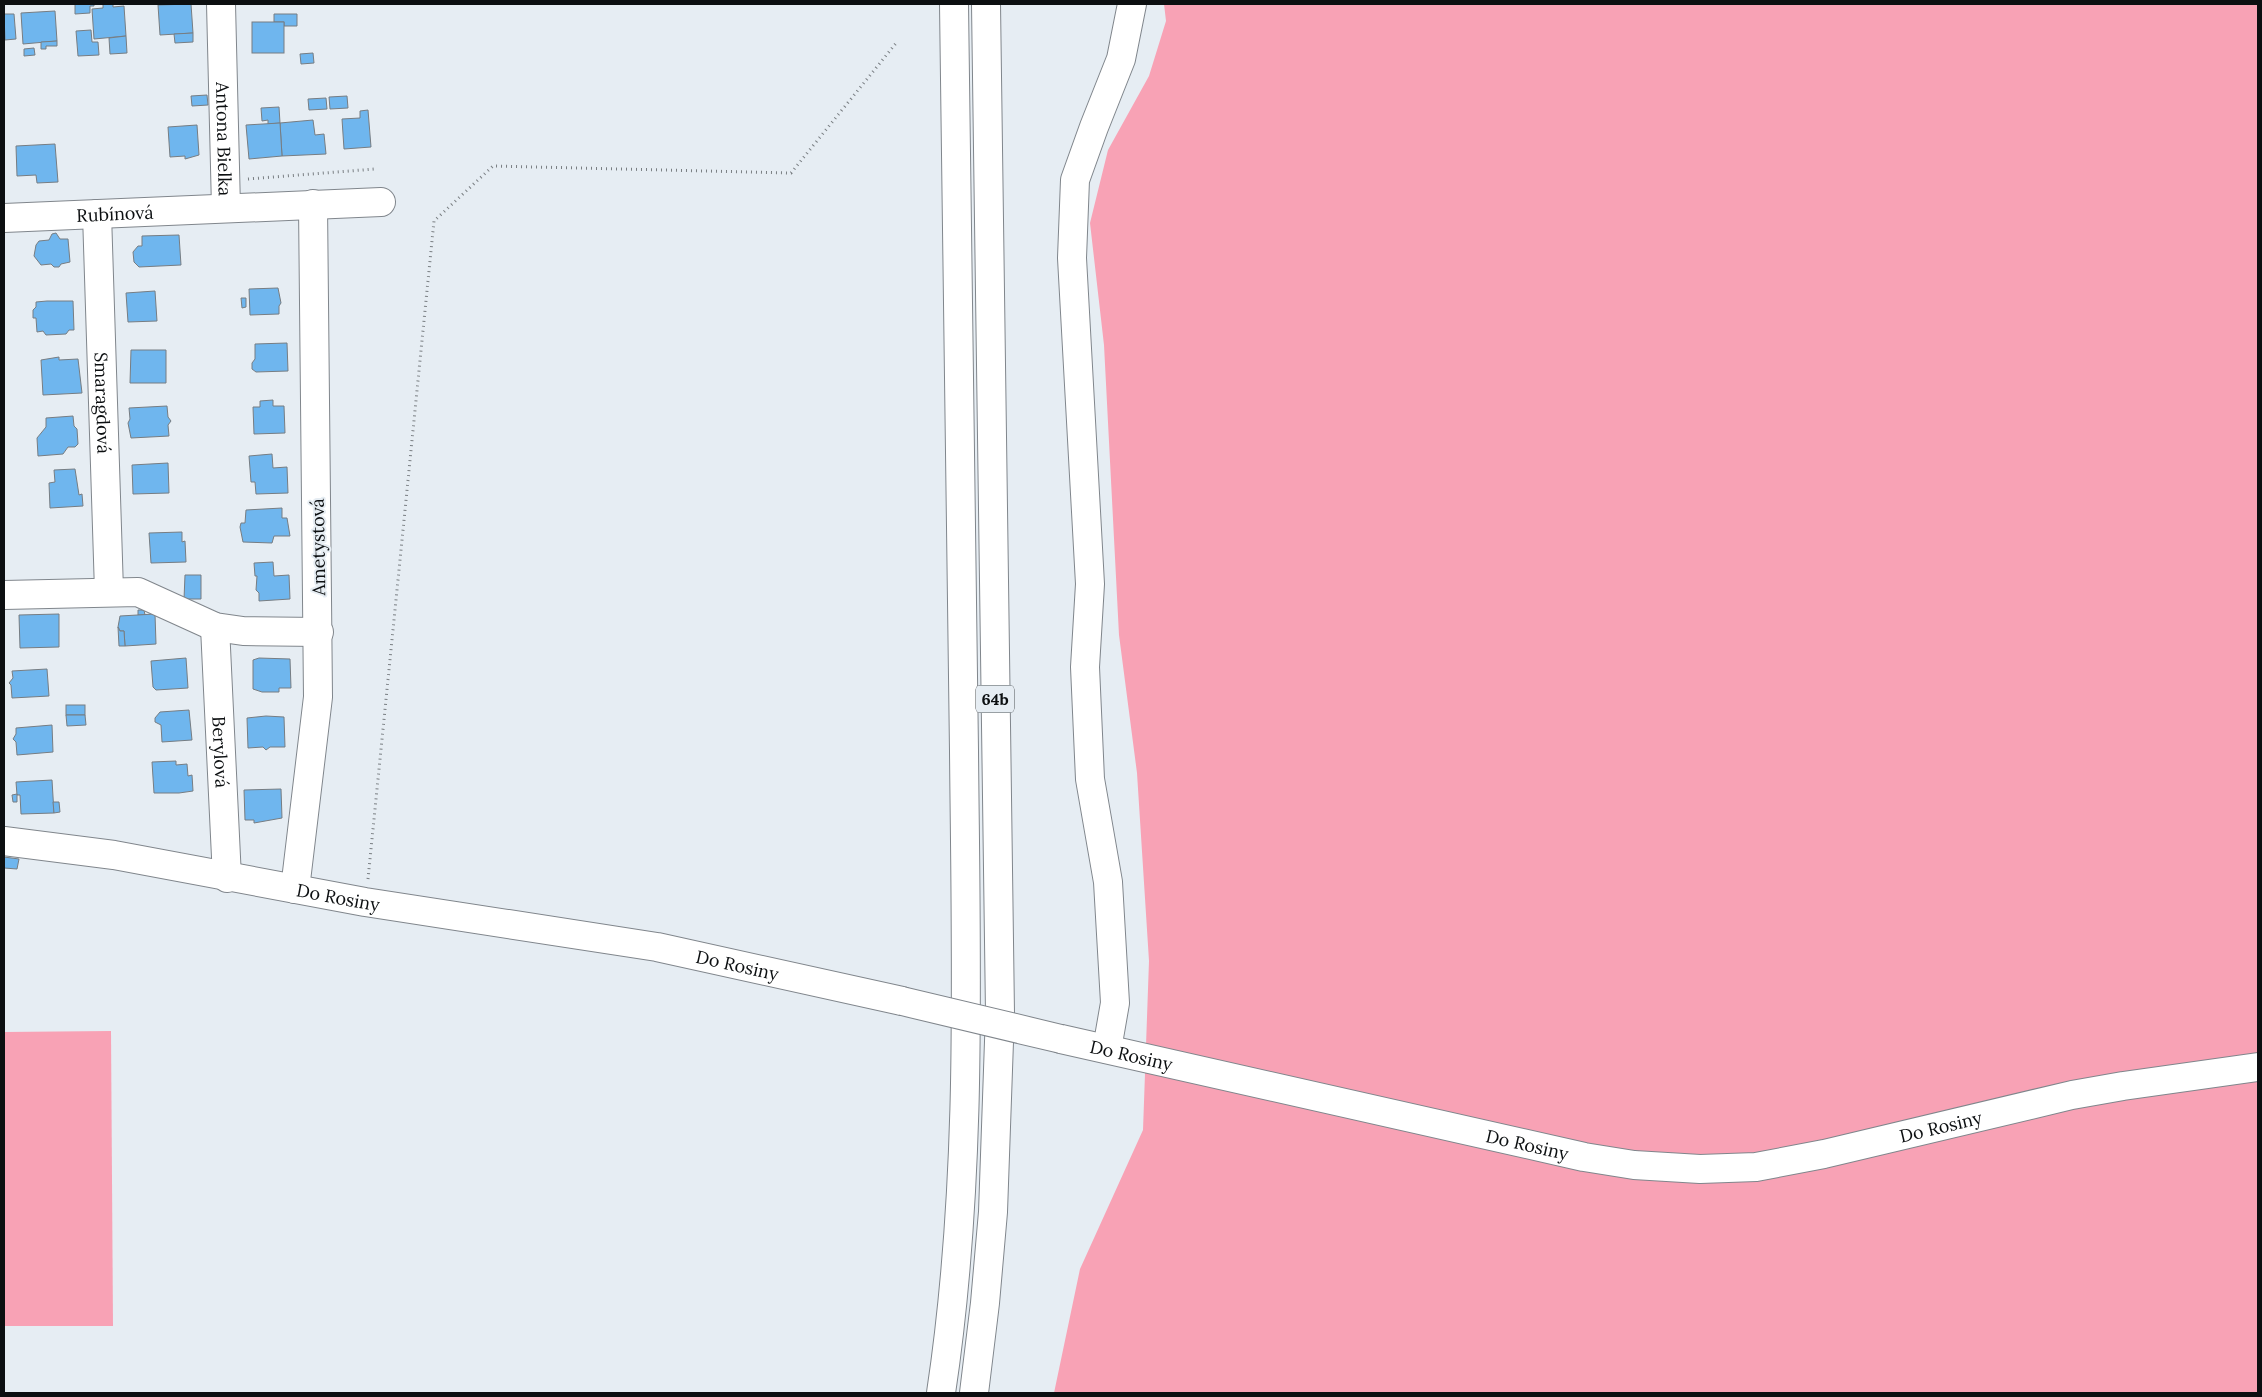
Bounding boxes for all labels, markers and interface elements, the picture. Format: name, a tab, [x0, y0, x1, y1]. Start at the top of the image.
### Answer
street label: Antona Bielka	[211, 81, 237, 196]
street label: Rubínová	[76, 200, 154, 226]
street label: Smaragdová	[90, 352, 116, 454]
street label: Ametystová	[306, 498, 330, 597]
road number: 64b	[976, 686, 1014, 712]
street label: Berylová	[208, 715, 234, 788]
street label: Do Rosiny	[295, 878, 382, 916]
street label: Do Rosiny	[694, 944, 781, 985]
street label: Do Rosiny	[1088, 1034, 1175, 1075]
street label: Do Rosiny	[1897, 1105, 1985, 1147]
street label: Do Rosiny	[1484, 1124, 1571, 1165]

